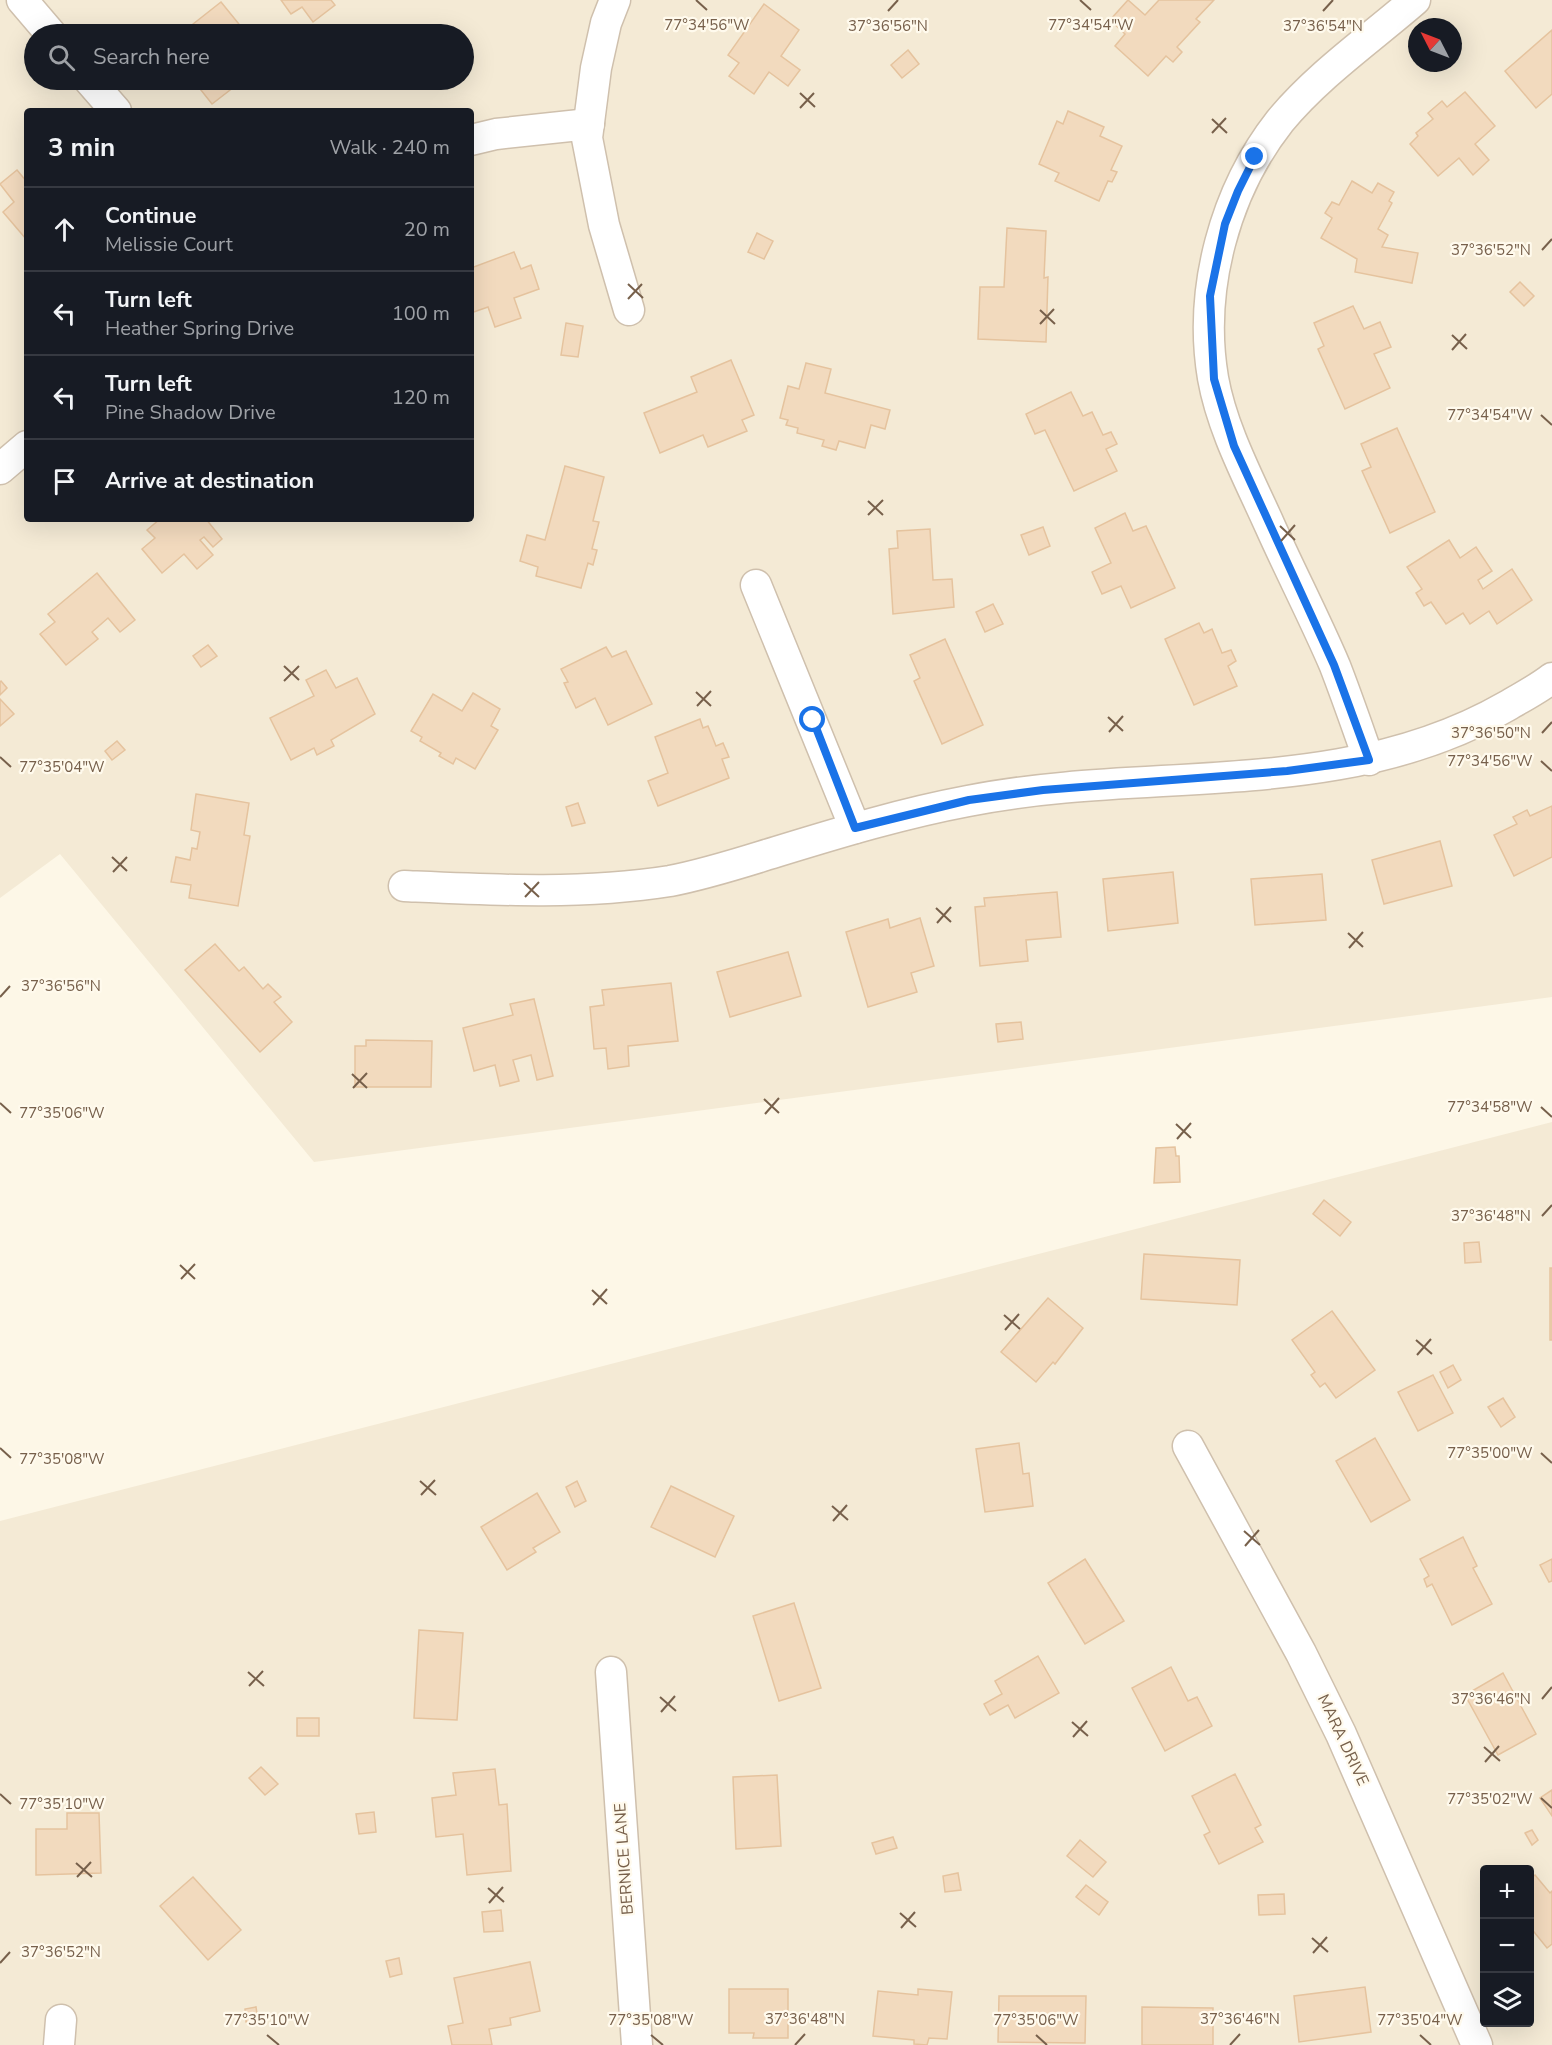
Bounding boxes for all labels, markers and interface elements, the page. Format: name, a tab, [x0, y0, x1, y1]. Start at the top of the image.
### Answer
text: 77°34'56"W	[664, 15, 750, 35]
text: 77°34'54"W	[1048, 15, 1134, 35]
text: 37°36'56"N	[848, 16, 928, 36]
text: 37°36'54"N	[1283, 16, 1363, 36]
north arrow	[1408, 18, 1462, 72]
search box	[24, 24, 474, 90]
icon: search	[45, 41, 78, 74]
text: Search here	[93, 42, 210, 72]
text: 3 min	[48, 130, 115, 165]
text: Walk · 240 m	[330, 134, 450, 161]
route end	[1241, 143, 1267, 169]
text: Continue	[105, 201, 196, 231]
icon: ahead	[48, 213, 81, 246]
text: 20 m	[404, 216, 450, 243]
text: Melissie Court	[105, 231, 233, 258]
text: 37°36'52"N	[1451, 240, 1531, 260]
text: Turn left	[105, 285, 192, 315]
icon: left	[48, 297, 81, 330]
text: 100 m	[392, 300, 450, 327]
text: Heather Spring Drive	[105, 315, 294, 342]
text: Turn left	[105, 369, 192, 399]
icon: left	[48, 381, 81, 414]
text: 120 m	[392, 384, 450, 411]
text: Pine Shadow Drive	[105, 399, 276, 426]
text: 77°34'54"W	[1447, 405, 1533, 425]
icon: arrive	[48, 465, 81, 498]
text: Arrive at destination	[105, 466, 314, 496]
route start	[799, 706, 825, 732]
text: 37°36'50"N	[1451, 723, 1531, 743]
text: 77°34'56"W	[1447, 751, 1533, 771]
text: 77°35'04"W	[19, 757, 105, 777]
text: 37°36'56"N	[21, 976, 101, 996]
text: 77°34'58"W	[1447, 1097, 1533, 1117]
text: 77°35'06"W	[19, 1103, 105, 1123]
text: 37°36'48"N	[1451, 1206, 1531, 1226]
text: 77°35'00"W	[1447, 1443, 1533, 1463]
text: 77°35'08"W	[19, 1449, 105, 1469]
text: 37°36'46"N	[1451, 1689, 1531, 1709]
street label: MARA DRIVE	[1312, 1691, 1374, 1789]
text: 77°35'02"W	[1447, 1789, 1533, 1809]
text: 77°35'10"W	[19, 1794, 105, 1814]
street label: BERNICE LANE	[609, 1802, 639, 1916]
map controls	[1480, 1865, 1534, 2027]
button: +	[1480, 1865, 1534, 1919]
button: −	[1480, 1919, 1534, 1973]
text: 37°36'52"N	[21, 1942, 101, 1962]
button: layers	[1480, 1973, 1534, 2027]
text: 37°36'48"N	[765, 2009, 845, 2029]
text: 37°36'46"N	[1200, 2009, 1280, 2029]
text: 77°35'10"W	[224, 2010, 310, 2030]
text: 77°35'08"W	[608, 2010, 694, 2030]
text: 77°35'06"W	[993, 2010, 1079, 2030]
text: 77°35'04"W	[1377, 2010, 1463, 2030]

